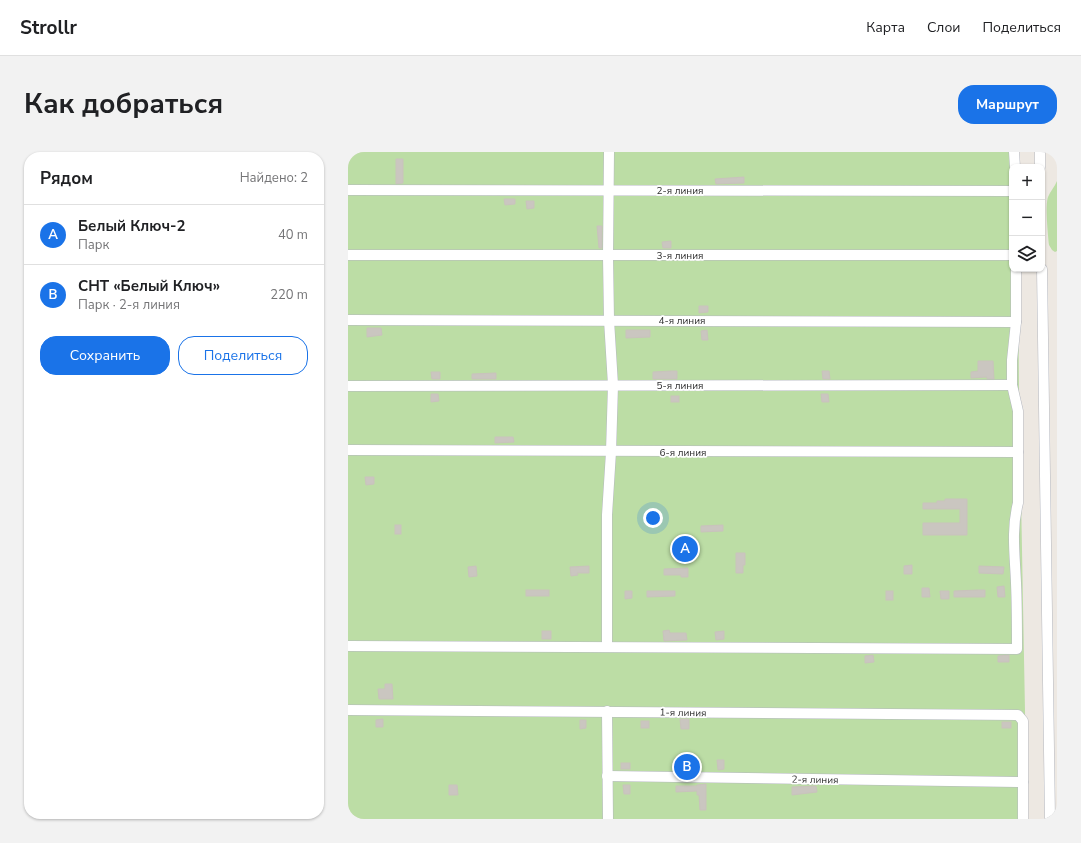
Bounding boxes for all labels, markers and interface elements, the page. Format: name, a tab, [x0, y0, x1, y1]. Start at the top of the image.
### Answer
text: Strollr	[20, 15, 77, 41]
text: Карта	[866, 18, 905, 37]
text: Слои	[927, 18, 961, 37]
text: Поделиться	[983, 18, 1061, 37]
text: Как добраться	[24, 85, 223, 123]
button: Маршрут	[958, 85, 1057, 124]
map controls	[1009, 164, 1045, 272]
button: +	[1009, 164, 1045, 200]
text: Рядом	[40, 167, 93, 190]
text: Найдено: 2	[240, 169, 308, 187]
street label: 2-я линия	[657, 184, 703, 198]
button: −	[1009, 200, 1045, 236]
text: Белый Ключ-2	[78, 216, 186, 236]
text: A	[48, 226, 58, 244]
text: 40 m	[278, 226, 308, 244]
text: Парк	[78, 236, 109, 254]
button: layers	[1009, 236, 1045, 272]
street label: 3-я линия	[657, 249, 703, 263]
text: СНТ «Белый Ключ»	[78, 276, 220, 296]
text: B	[49, 286, 57, 304]
text: 220 m	[270, 286, 308, 304]
text: Парк · 2-я линия	[78, 296, 180, 314]
street label: 4-я линия	[659, 314, 705, 328]
button: Сохранить	[40, 336, 170, 375]
button: Поделиться	[178, 336, 308, 375]
street label: 5-я линия	[657, 379, 703, 393]
street label: 6-я линия	[660, 446, 706, 460]
your location	[643, 508, 663, 528]
pin: A	[672, 534, 698, 564]
street label: 1-я линия	[659, 706, 707, 720]
pin: B	[674, 752, 700, 782]
street label: 2-я линия	[791, 773, 839, 787]

